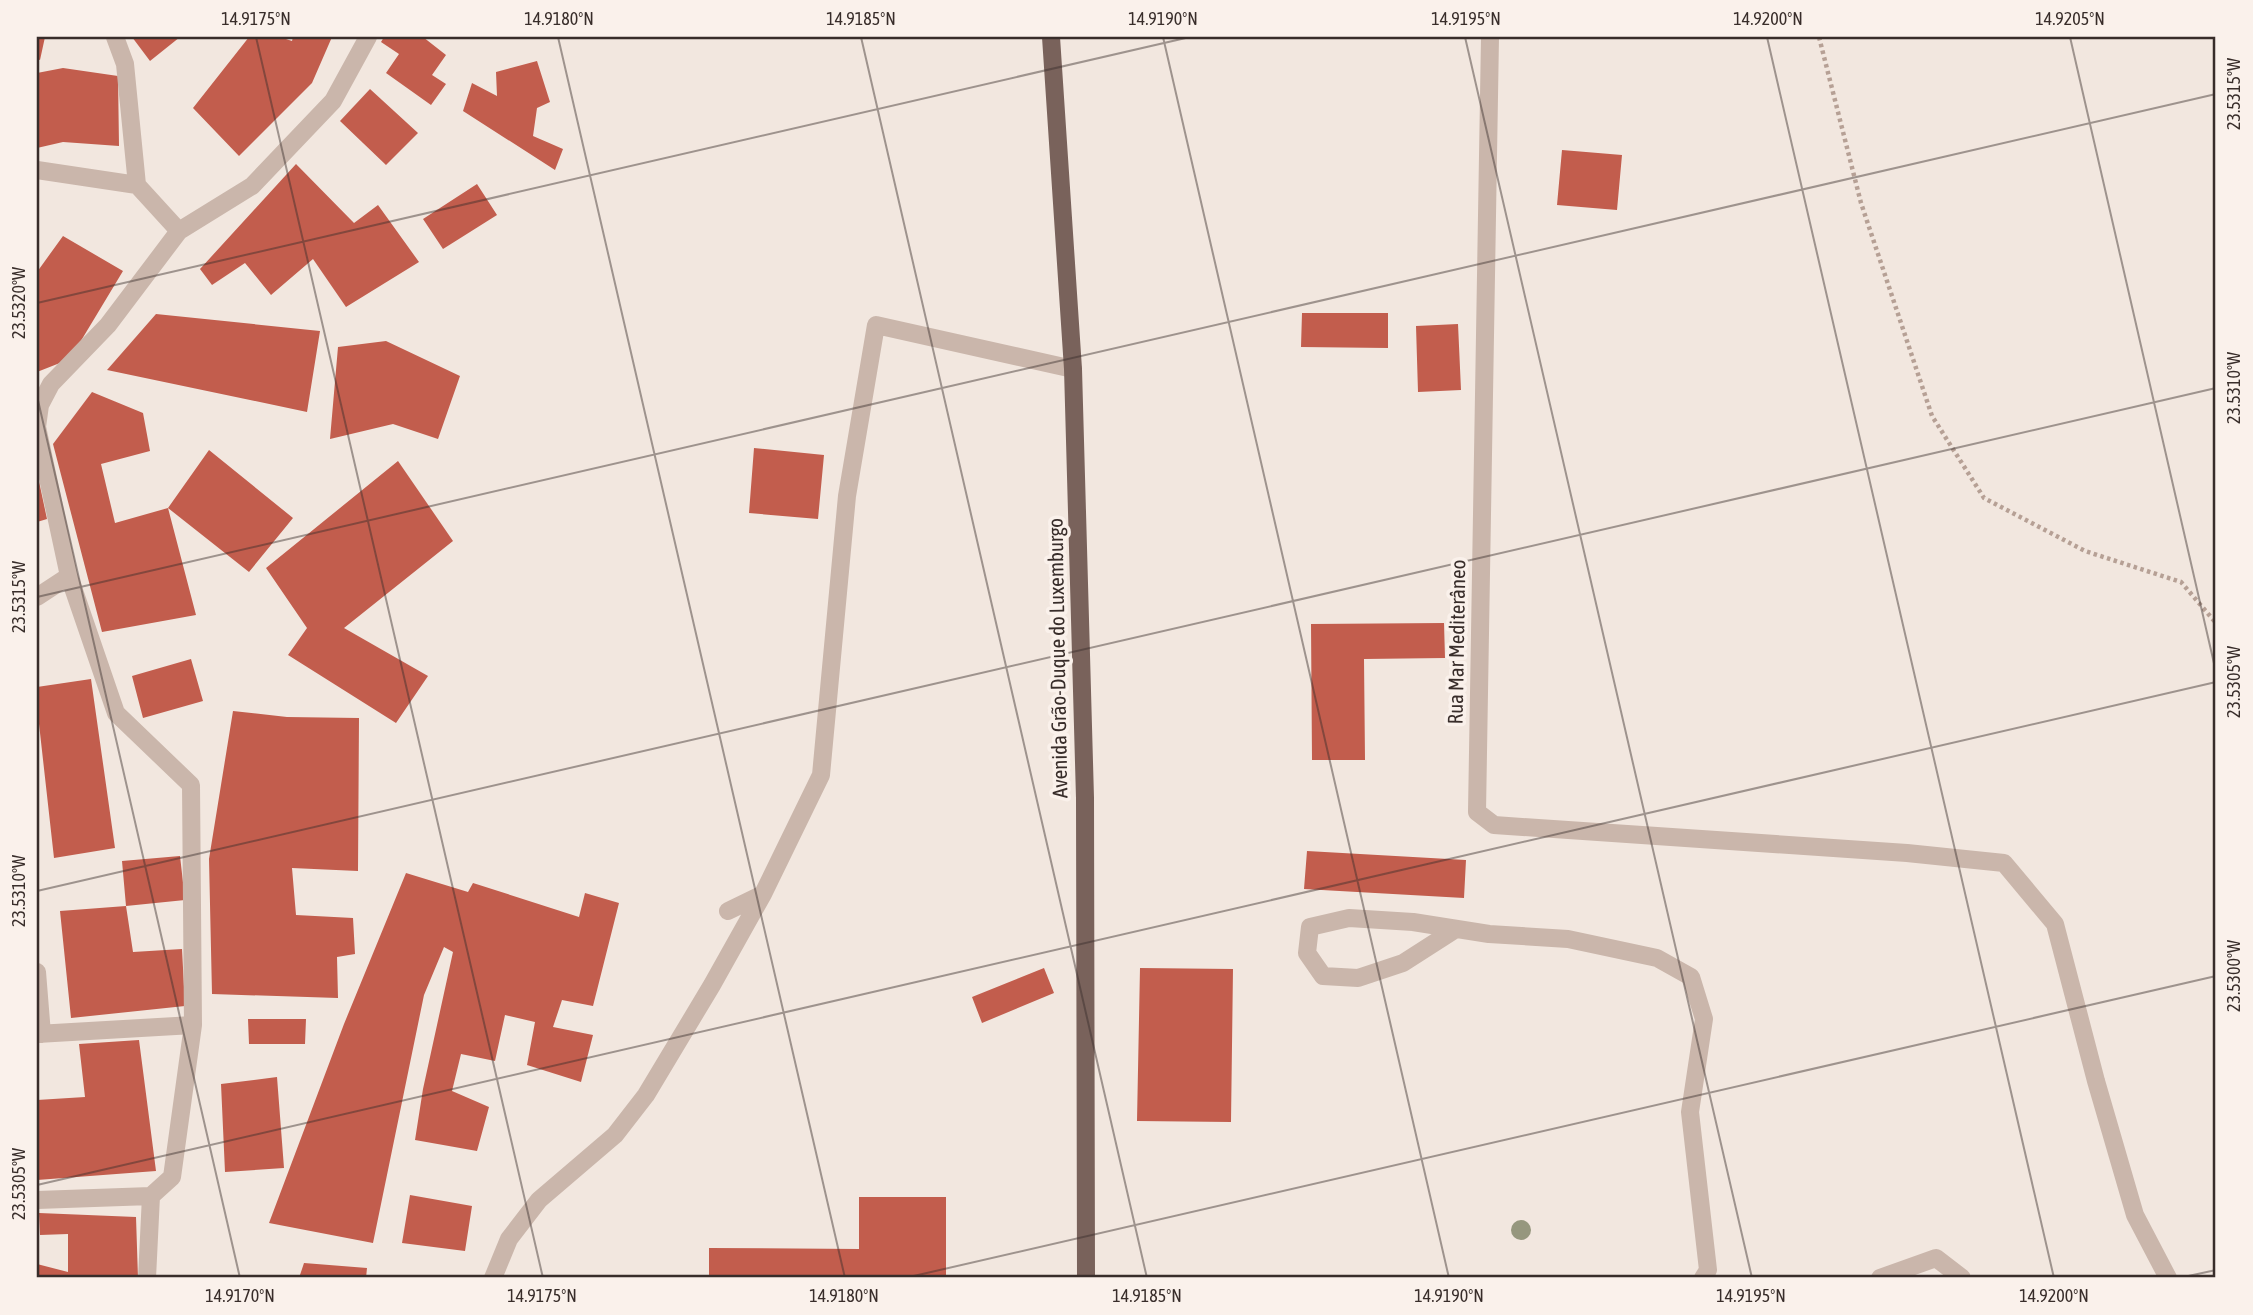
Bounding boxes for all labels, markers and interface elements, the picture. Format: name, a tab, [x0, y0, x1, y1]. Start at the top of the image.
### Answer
text: 14.9175°N	[221, 8, 291, 29]
text: 14.9180°N	[524, 8, 594, 29]
text: 14.9185°N	[826, 8, 896, 29]
text: 14.9190°N	[1128, 8, 1198, 29]
text: 14.9195°N	[1431, 8, 1501, 29]
text: 14.9200°N	[1733, 8, 1803, 29]
text: 14.9205°N	[2035, 8, 2105, 29]
text: 23.5315°W	[2223, 58, 2244, 130]
text: 23.5320°W	[8, 267, 29, 339]
text: 23.5310°W	[2223, 352, 2244, 424]
street label: Avenida Grão-Duque do Luxemburgo	[1043, 518, 1071, 798]
street label: Rua Mar Mediterâneo	[1443, 559, 1469, 725]
text: 23.5315°W	[8, 561, 29, 633]
text: 23.5305°W	[2223, 646, 2244, 718]
text: 23.5310°W	[8, 855, 29, 927]
text: 23.5300°W	[2223, 940, 2244, 1012]
text: 23.5305°W	[8, 1148, 29, 1220]
text: 14.9170°N	[205, 1285, 275, 1306]
text: 14.9175°N	[507, 1285, 577, 1306]
text: 14.9180°N	[809, 1285, 879, 1306]
text: 14.9185°N	[1112, 1285, 1182, 1306]
text: 14.9190°N	[1414, 1285, 1484, 1306]
text: 14.9195°N	[1716, 1285, 1786, 1306]
text: 14.9200°N	[2019, 1285, 2089, 1306]

